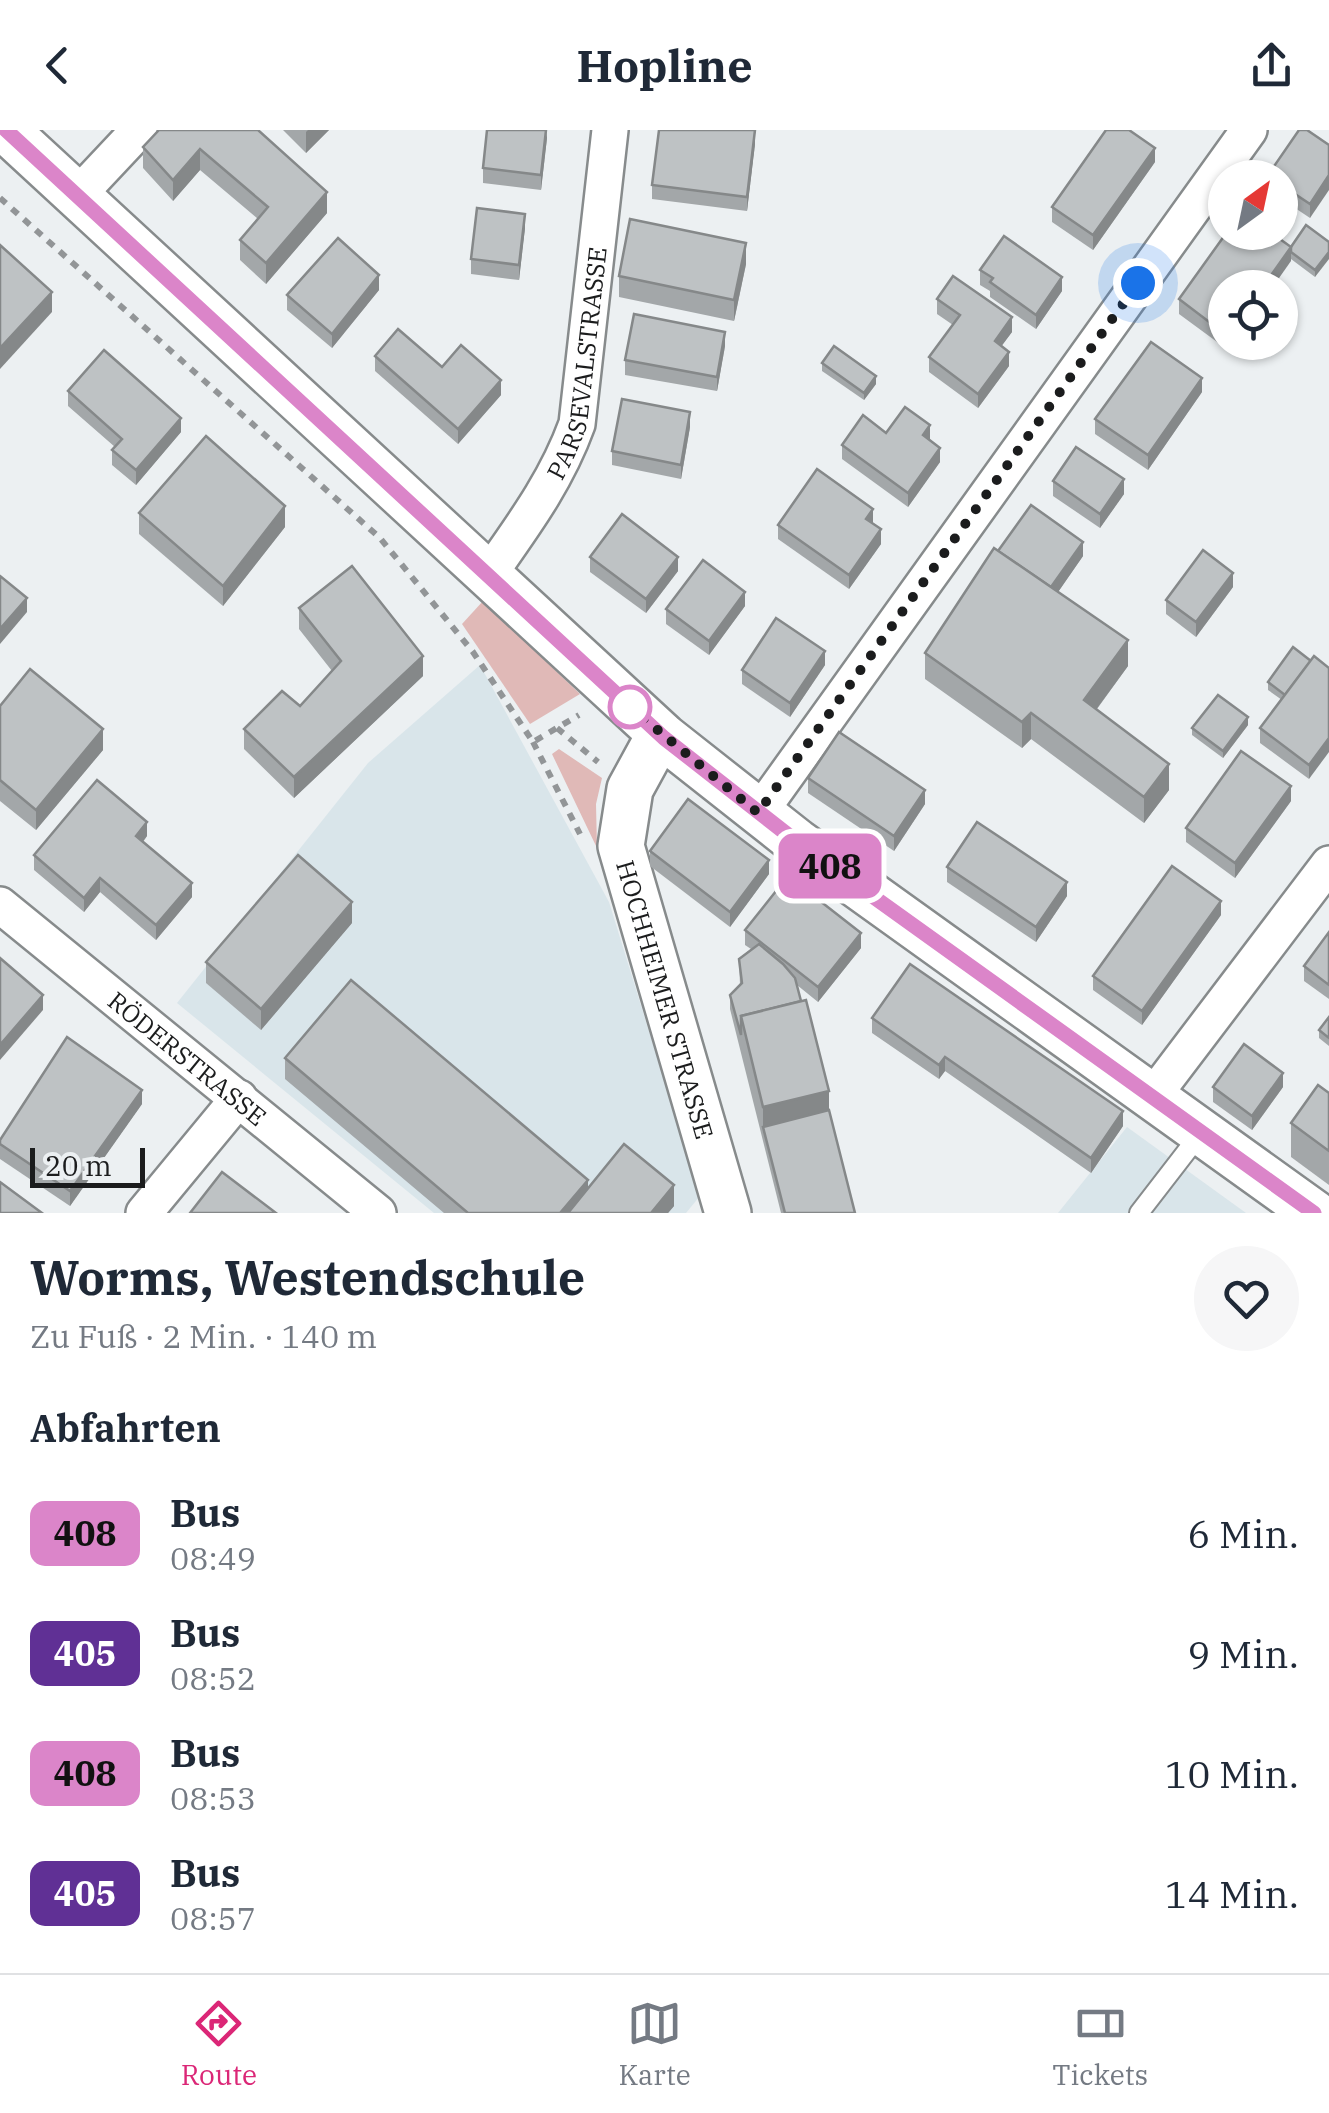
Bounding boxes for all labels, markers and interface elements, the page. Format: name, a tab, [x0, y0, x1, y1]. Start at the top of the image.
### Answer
text: Hopline	[576, 36, 753, 94]
icon: back	[30, 38, 85, 93]
icon: share	[1244, 38, 1299, 93]
north arrow	[1208, 160, 1298, 250]
map controls	[1208, 160, 1298, 360]
street label: PARSEVALSTRASSE	[538, 245, 613, 485]
your location	[1113, 258, 1163, 308]
button: locate	[1208, 270, 1298, 360]
unlabelled marker	[609, 686, 651, 728]
line badge: 408	[772, 834, 888, 898]
text: 408	[798, 843, 862, 889]
street label: HOCHHEIMER STRASSE	[609, 856, 722, 1143]
street label: RÖDERSTRASSE	[102, 983, 274, 1132]
scale bar	[30, 1143, 145, 1188]
text: 20 m	[45, 1147, 112, 1184]
text: Worms, Westendschule	[30, 1246, 585, 1308]
button: heart	[1194, 1246, 1299, 1351]
text: Zu Fuß · 2 Min. · 140 m	[30, 1315, 377, 1357]
text: Abfahrten	[30, 1403, 221, 1452]
text: Bus	[170, 1488, 240, 1537]
text: 6 Min.	[1187, 1509, 1299, 1558]
text: 408	[53, 1510, 117, 1556]
text: 08:49	[170, 1537, 256, 1579]
text: Bus	[170, 1608, 240, 1657]
text: 9 Min.	[1187, 1629, 1299, 1678]
text: 405	[53, 1630, 117, 1676]
text: 08:52	[170, 1657, 256, 1699]
text: Bus	[170, 1728, 240, 1777]
text: 10 Min.	[1165, 1749, 1299, 1798]
text: 408	[53, 1750, 117, 1796]
text: 08:53	[170, 1777, 256, 1819]
text: Bus	[170, 1848, 240, 1897]
text: 14 Min.	[1165, 1869, 1299, 1918]
text: 405	[53, 1870, 117, 1916]
text: 08:57	[170, 1897, 256, 1939]
tab: Route	[181, 1996, 257, 2093]
tab: Karte	[619, 1996, 691, 2093]
tab: Tickets	[1052, 1996, 1148, 2093]

